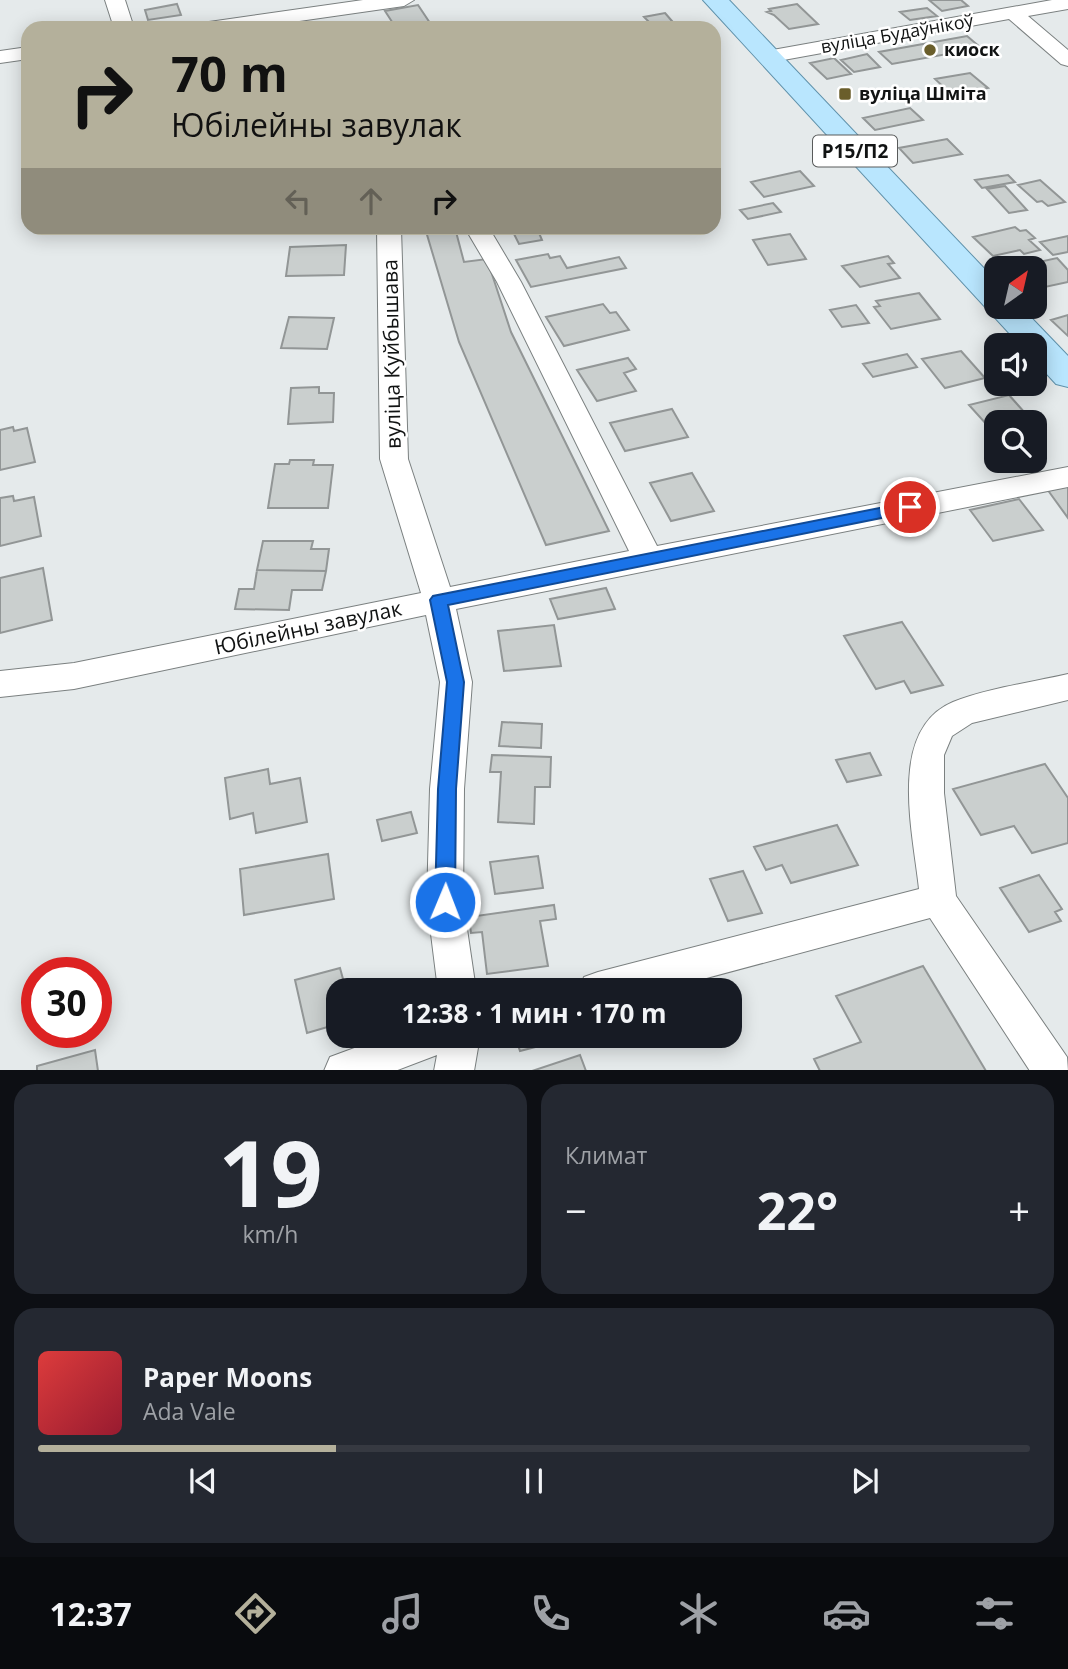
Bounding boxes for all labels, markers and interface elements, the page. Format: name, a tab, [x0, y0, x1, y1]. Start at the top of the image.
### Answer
street label: вуліца Будаўнікоў	[819, 8, 976, 58]
place label: киоск	[944, 37, 1001, 61]
text: 70 m	[171, 40, 288, 106]
marker: киоск	[922, 42, 938, 58]
icon: right	[56, 49, 147, 140]
place label: вуліца Шміта	[859, 81, 987, 105]
marker: вуліца Шміта	[837, 86, 853, 102]
text: Юбілейны завулак	[171, 103, 462, 146]
road number: Р15/П2	[813, 136, 897, 167]
icon: left	[279, 182, 317, 220]
icon: ahead	[352, 182, 390, 220]
icon: right	[425, 182, 463, 220]
north arrow	[984, 256, 1046, 318]
map controls	[984, 256, 1047, 473]
street label: вуліца Куйбышава	[375, 259, 407, 449]
button: sound	[984, 333, 1047, 396]
button: search	[984, 410, 1047, 473]
pin	[880, 477, 940, 537]
icon: arrive	[891, 488, 929, 526]
street label: Юбілейны завулак	[212, 593, 404, 661]
position arrow	[408, 865, 482, 939]
speed limit sign: 30	[21, 957, 112, 1048]
text: 12:38 · 1 мин · 170 m	[401, 995, 667, 1031]
text: 19	[218, 1110, 323, 1234]
text: Климат	[565, 1139, 647, 1171]
text: 22°	[757, 1174, 838, 1245]
text: −	[565, 1184, 587, 1236]
text: +	[1008, 1184, 1030, 1236]
text: km/h	[243, 1218, 298, 1250]
text: Paper Moons	[143, 1359, 312, 1395]
text: Ada Vale	[143, 1395, 236, 1427]
icon: previous	[184, 1462, 222, 1500]
icon: pause	[515, 1462, 553, 1500]
icon: next	[846, 1462, 884, 1500]
icon: directions	[231, 1589, 280, 1638]
icon: music	[378, 1589, 427, 1638]
icon: phone	[526, 1589, 575, 1638]
icon: climate	[674, 1589, 723, 1638]
icon: car	[822, 1589, 871, 1638]
icon: filters	[970, 1589, 1019, 1638]
text: 12:37	[49, 1592, 132, 1635]

